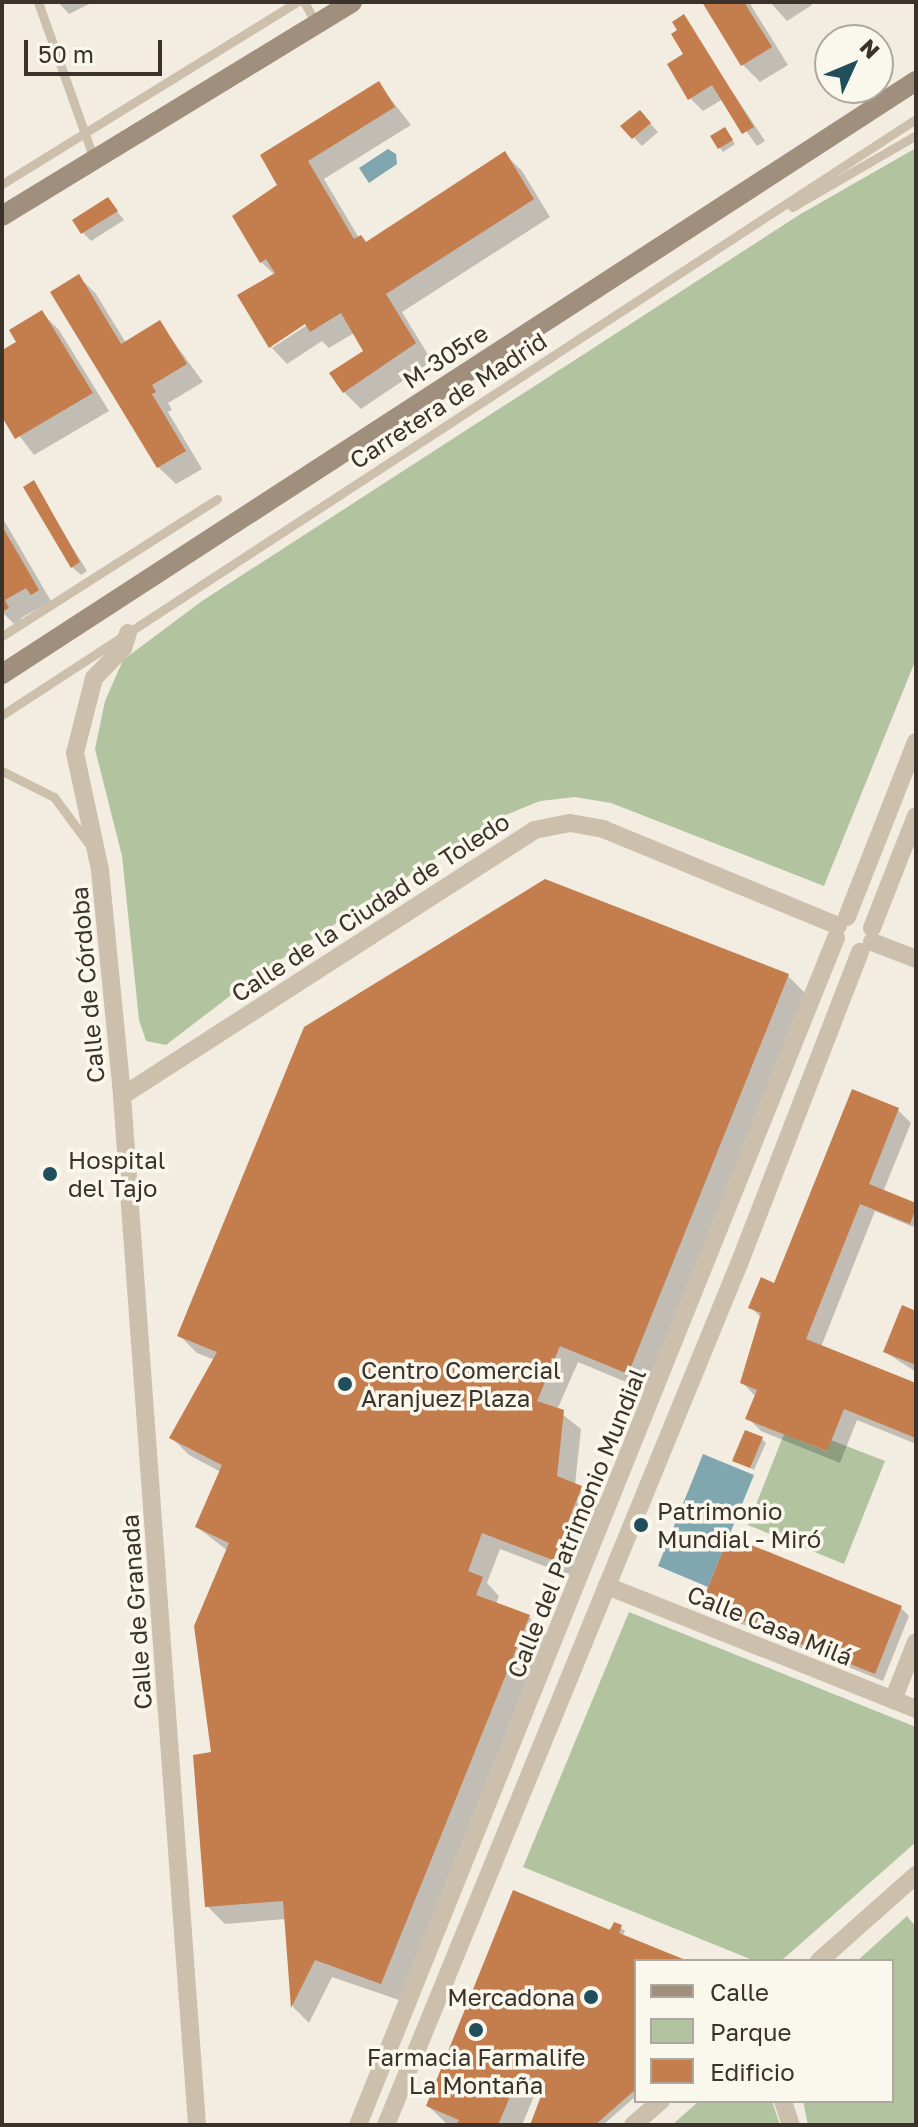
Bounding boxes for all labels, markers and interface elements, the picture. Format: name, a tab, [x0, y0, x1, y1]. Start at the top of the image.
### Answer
scale bar	[28, 24, 166, 74]
north arrow	[814, 24, 894, 104]
text: N	[855, 33, 886, 64]
text: 50 m	[38, 39, 94, 68]
street label: M-305re	[397, 318, 493, 394]
street label: Carretera de Madrid	[344, 326, 552, 474]
street label: Calle de la Ciudad de Toledo	[226, 806, 514, 1008]
street label: Calle de Córdoba	[64, 886, 110, 1084]
place label: Hospital del Tajo	[68, 1146, 165, 1202]
marker: Hospital del Tajo	[39, 1163, 61, 1185]
place label: Centro Comercial Aranjuez Plaza	[361, 1356, 561, 1412]
street label: Calle del Patrimonio Mundial	[501, 1364, 651, 1682]
marker: Centro Comercial Aranjuez Plaza	[336, 1375, 354, 1393]
place label: Patrimonio Mundial - Miró	[657, 1497, 821, 1553]
street label: Calle de Granada	[115, 1513, 157, 1711]
marker: Patrimonio Mundial - Miró	[632, 1516, 650, 1534]
street label: Calle Casa Milá	[683, 1579, 857, 1671]
legend	[634, 1959, 894, 2103]
text: Calle	[710, 1977, 769, 2006]
place label: Mercadona	[447, 1983, 575, 2011]
marker: Mercadona	[582, 1988, 600, 2006]
text: Parque	[710, 2017, 791, 2046]
marker: Farmacia Farmalife La Montaña	[467, 2021, 485, 2039]
place label: Farmacia Farmalife La Montaña	[367, 2043, 585, 2099]
text: Edificio	[710, 2057, 795, 2086]

